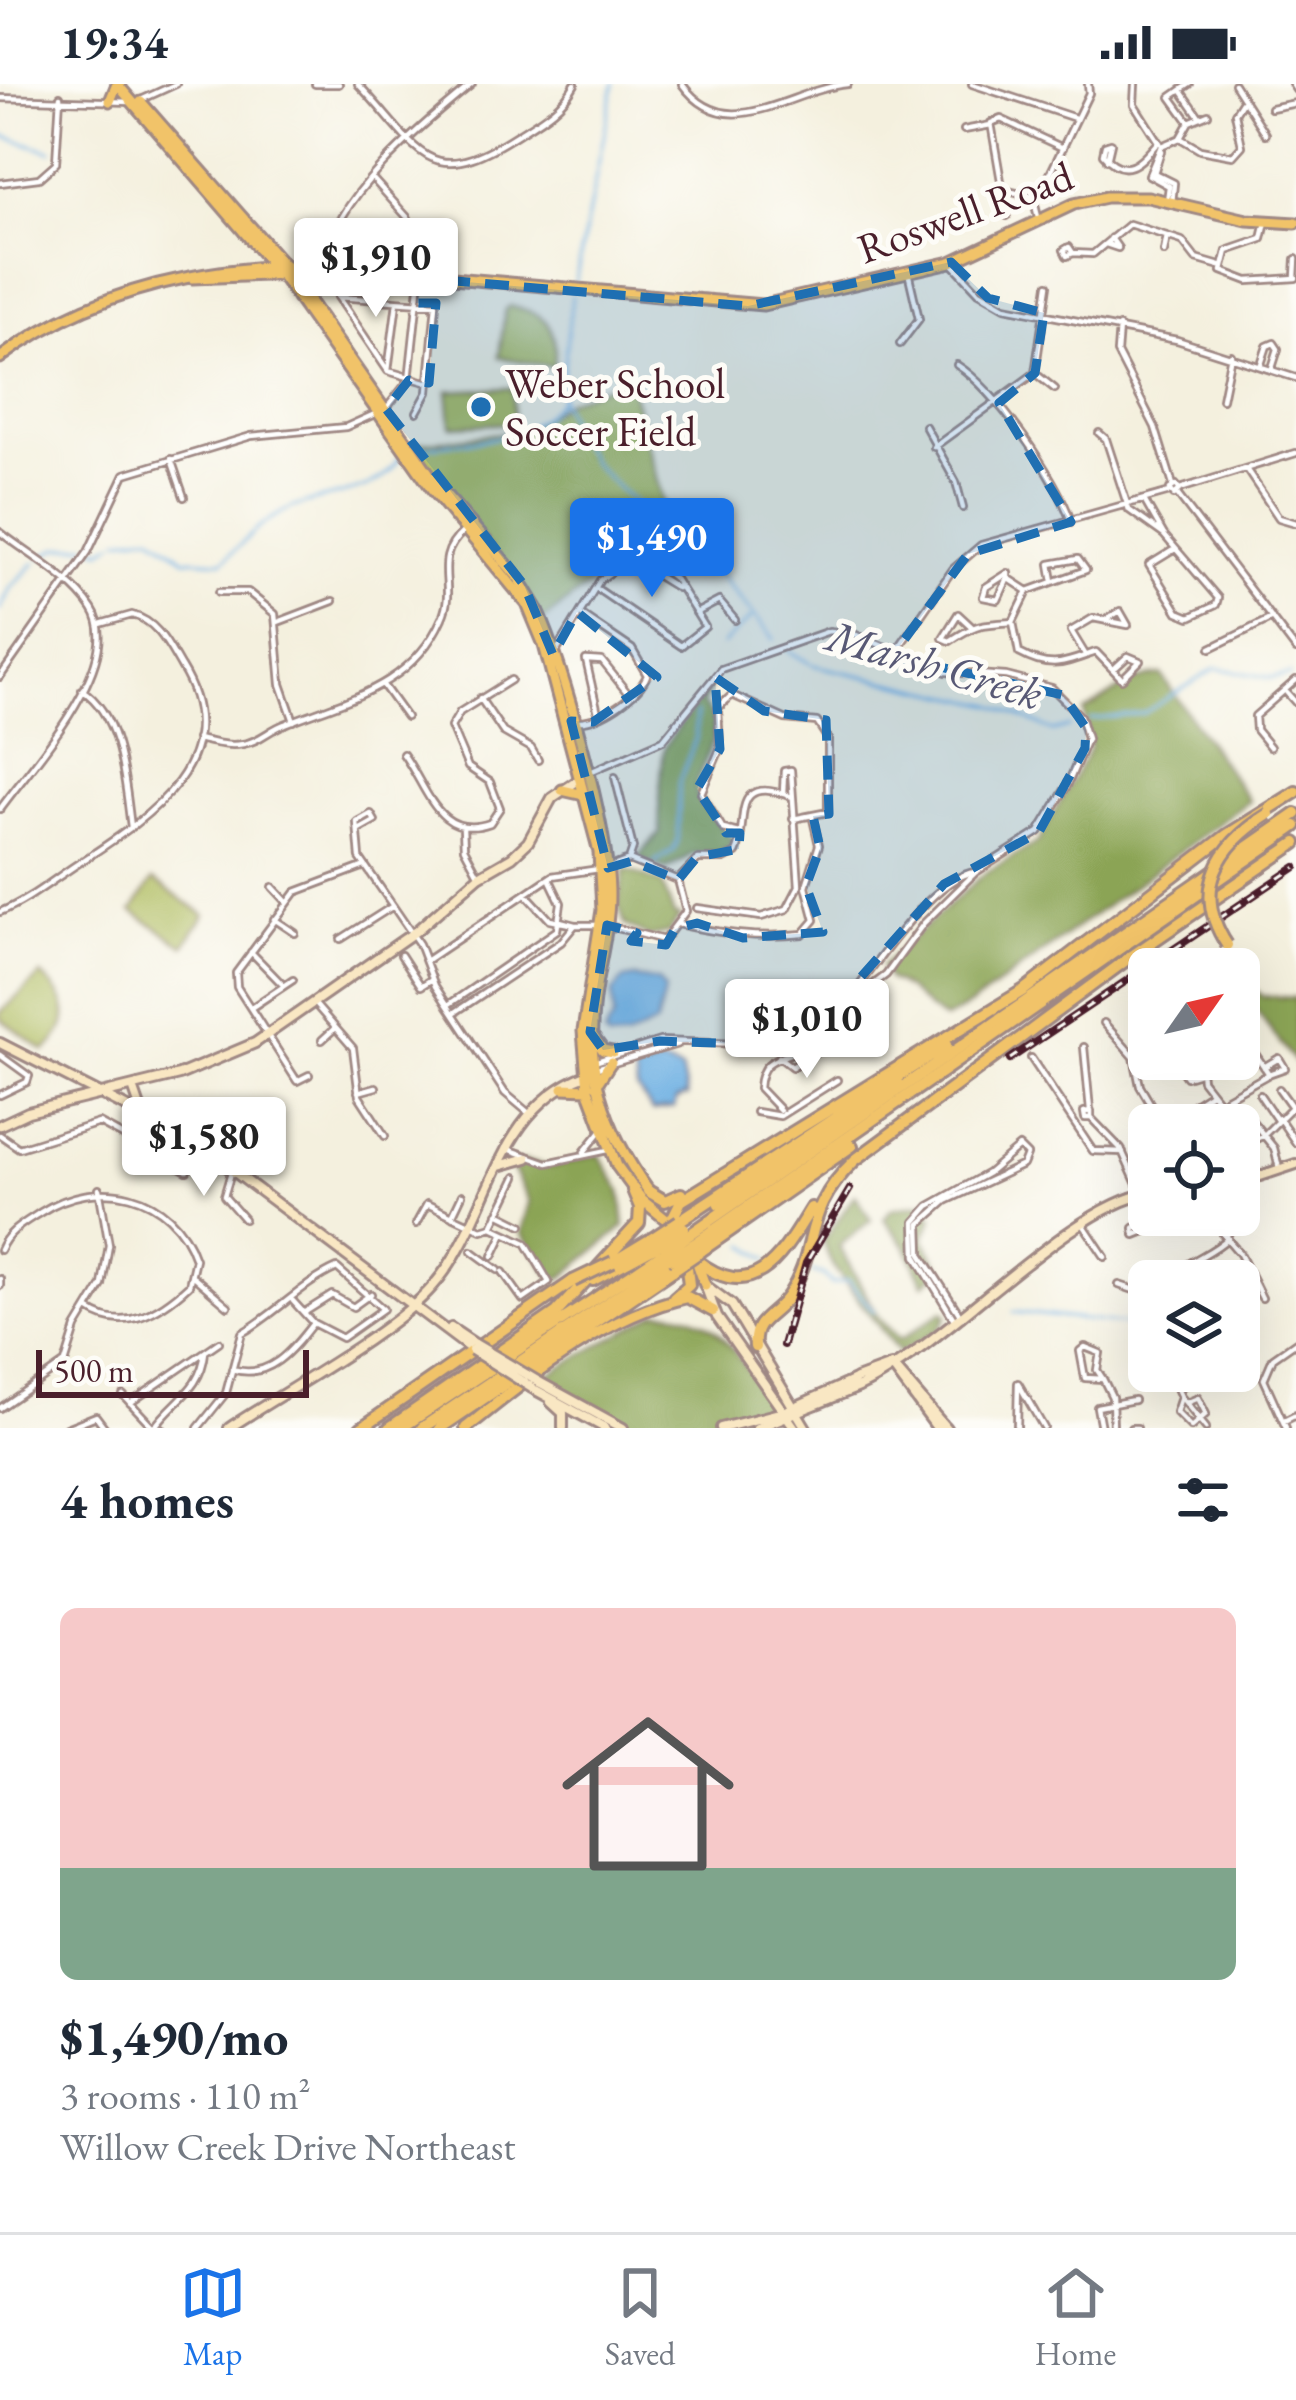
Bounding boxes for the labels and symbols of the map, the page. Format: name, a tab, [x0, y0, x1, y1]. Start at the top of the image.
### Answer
street label: Roswell Road	[850, 147, 1081, 276]
pin: $1,910	[278, 218, 474, 320]
place label: Weber School Soccer Field	[505, 356, 725, 459]
marker: Weber School Soccer Field	[468, 394, 494, 420]
pin: $1,490	[554, 498, 750, 600]
water label: Marsh Creek	[818, 605, 1049, 722]
north arrow	[1128, 948, 1260, 1080]
pin: $1,010	[709, 979, 905, 1081]
pin: $1,580	[106, 1097, 302, 1199]
scale bar	[36, 1344, 309, 1397]

